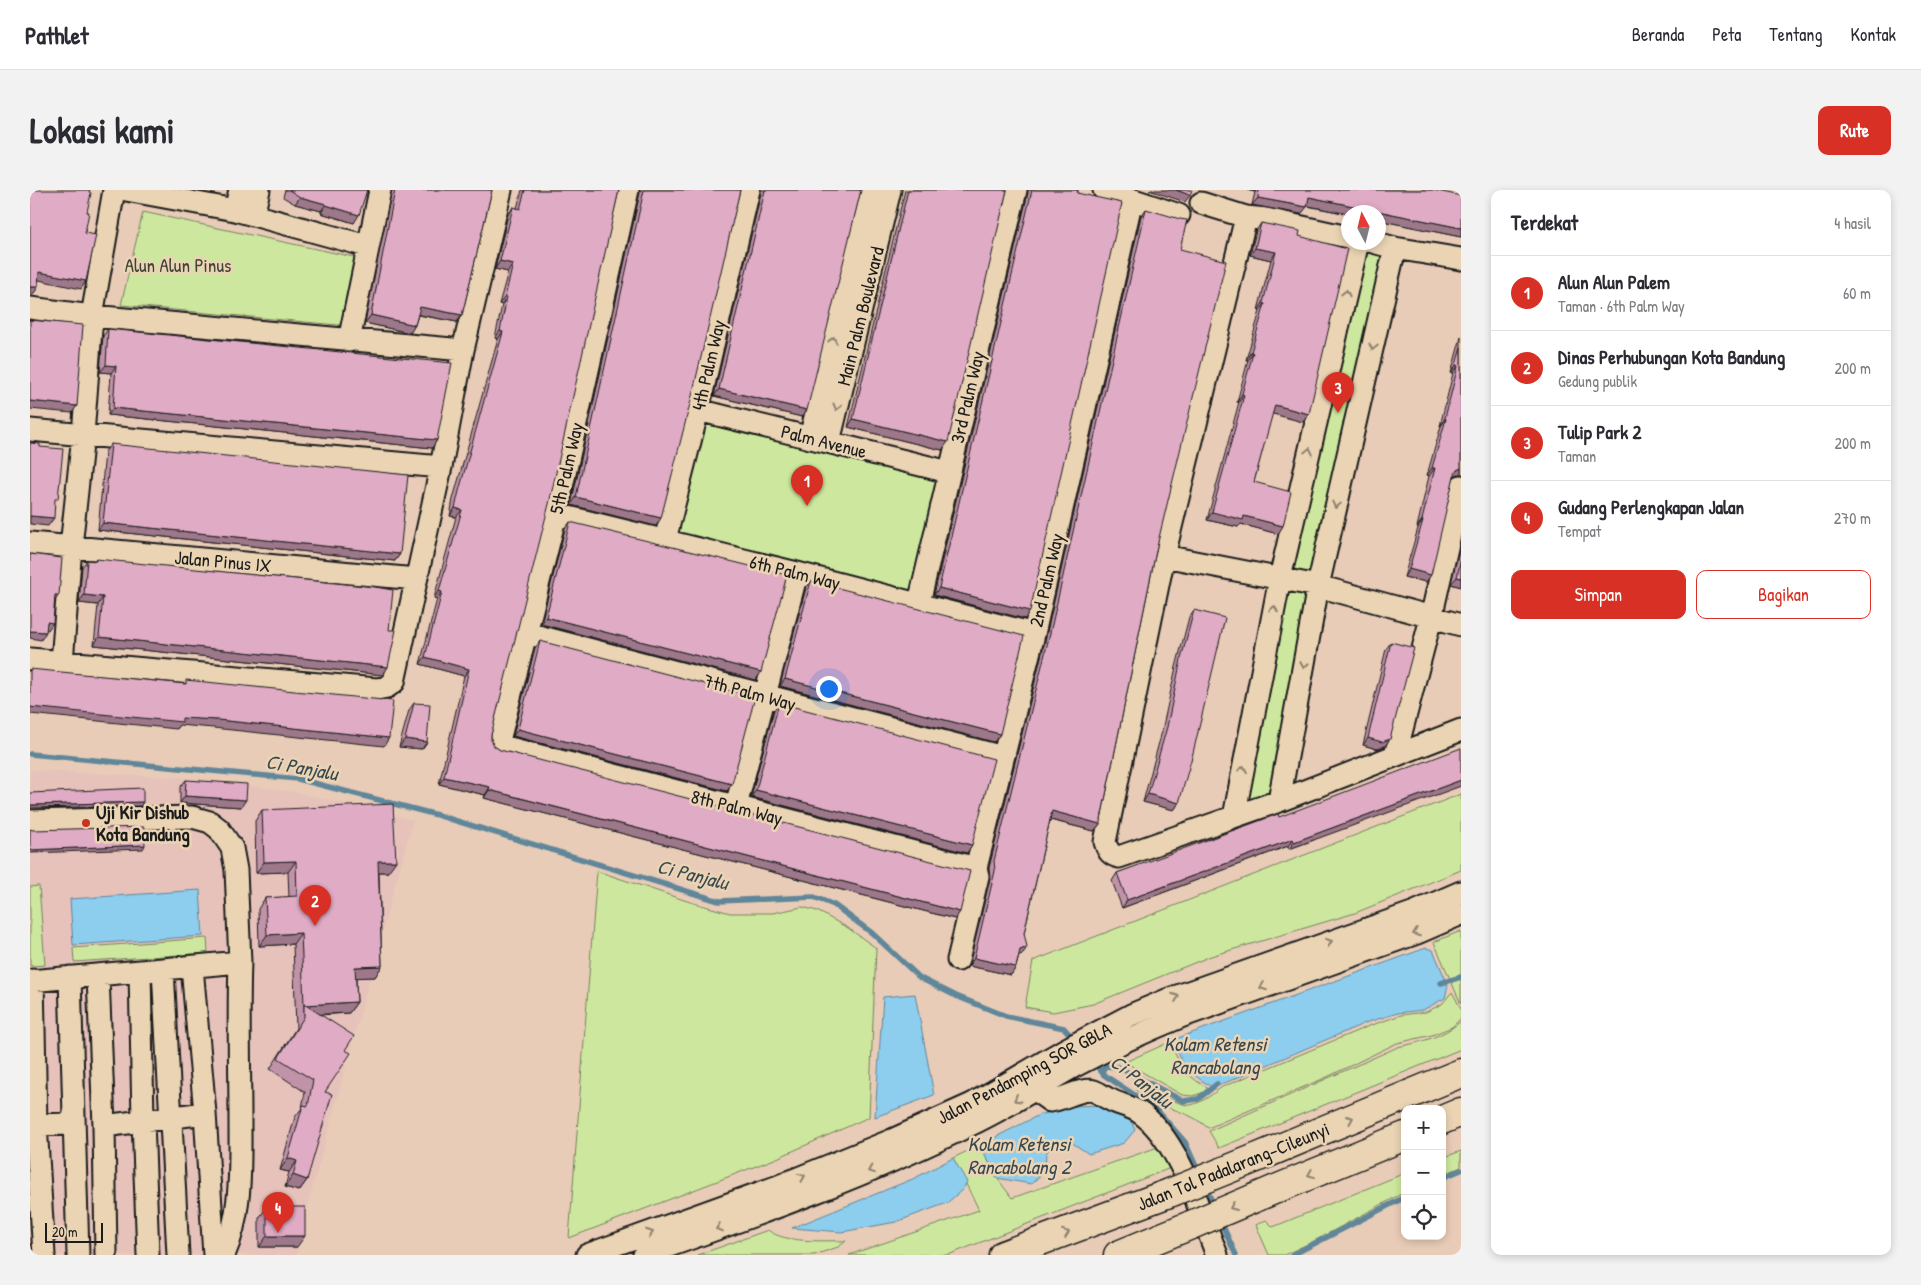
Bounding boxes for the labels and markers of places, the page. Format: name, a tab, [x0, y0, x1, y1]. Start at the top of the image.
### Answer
pin: 3	[1322, 372, 1354, 413]
pin: 1	[791, 465, 823, 506]
place label: Uji Kir Dishub Kota Bandung	[96, 799, 190, 848]
marker: Uji Kir Dishub Kota Bandung	[80, 817, 92, 829]
pin: 2	[299, 885, 331, 926]
pin: 4	[262, 1192, 294, 1233]

